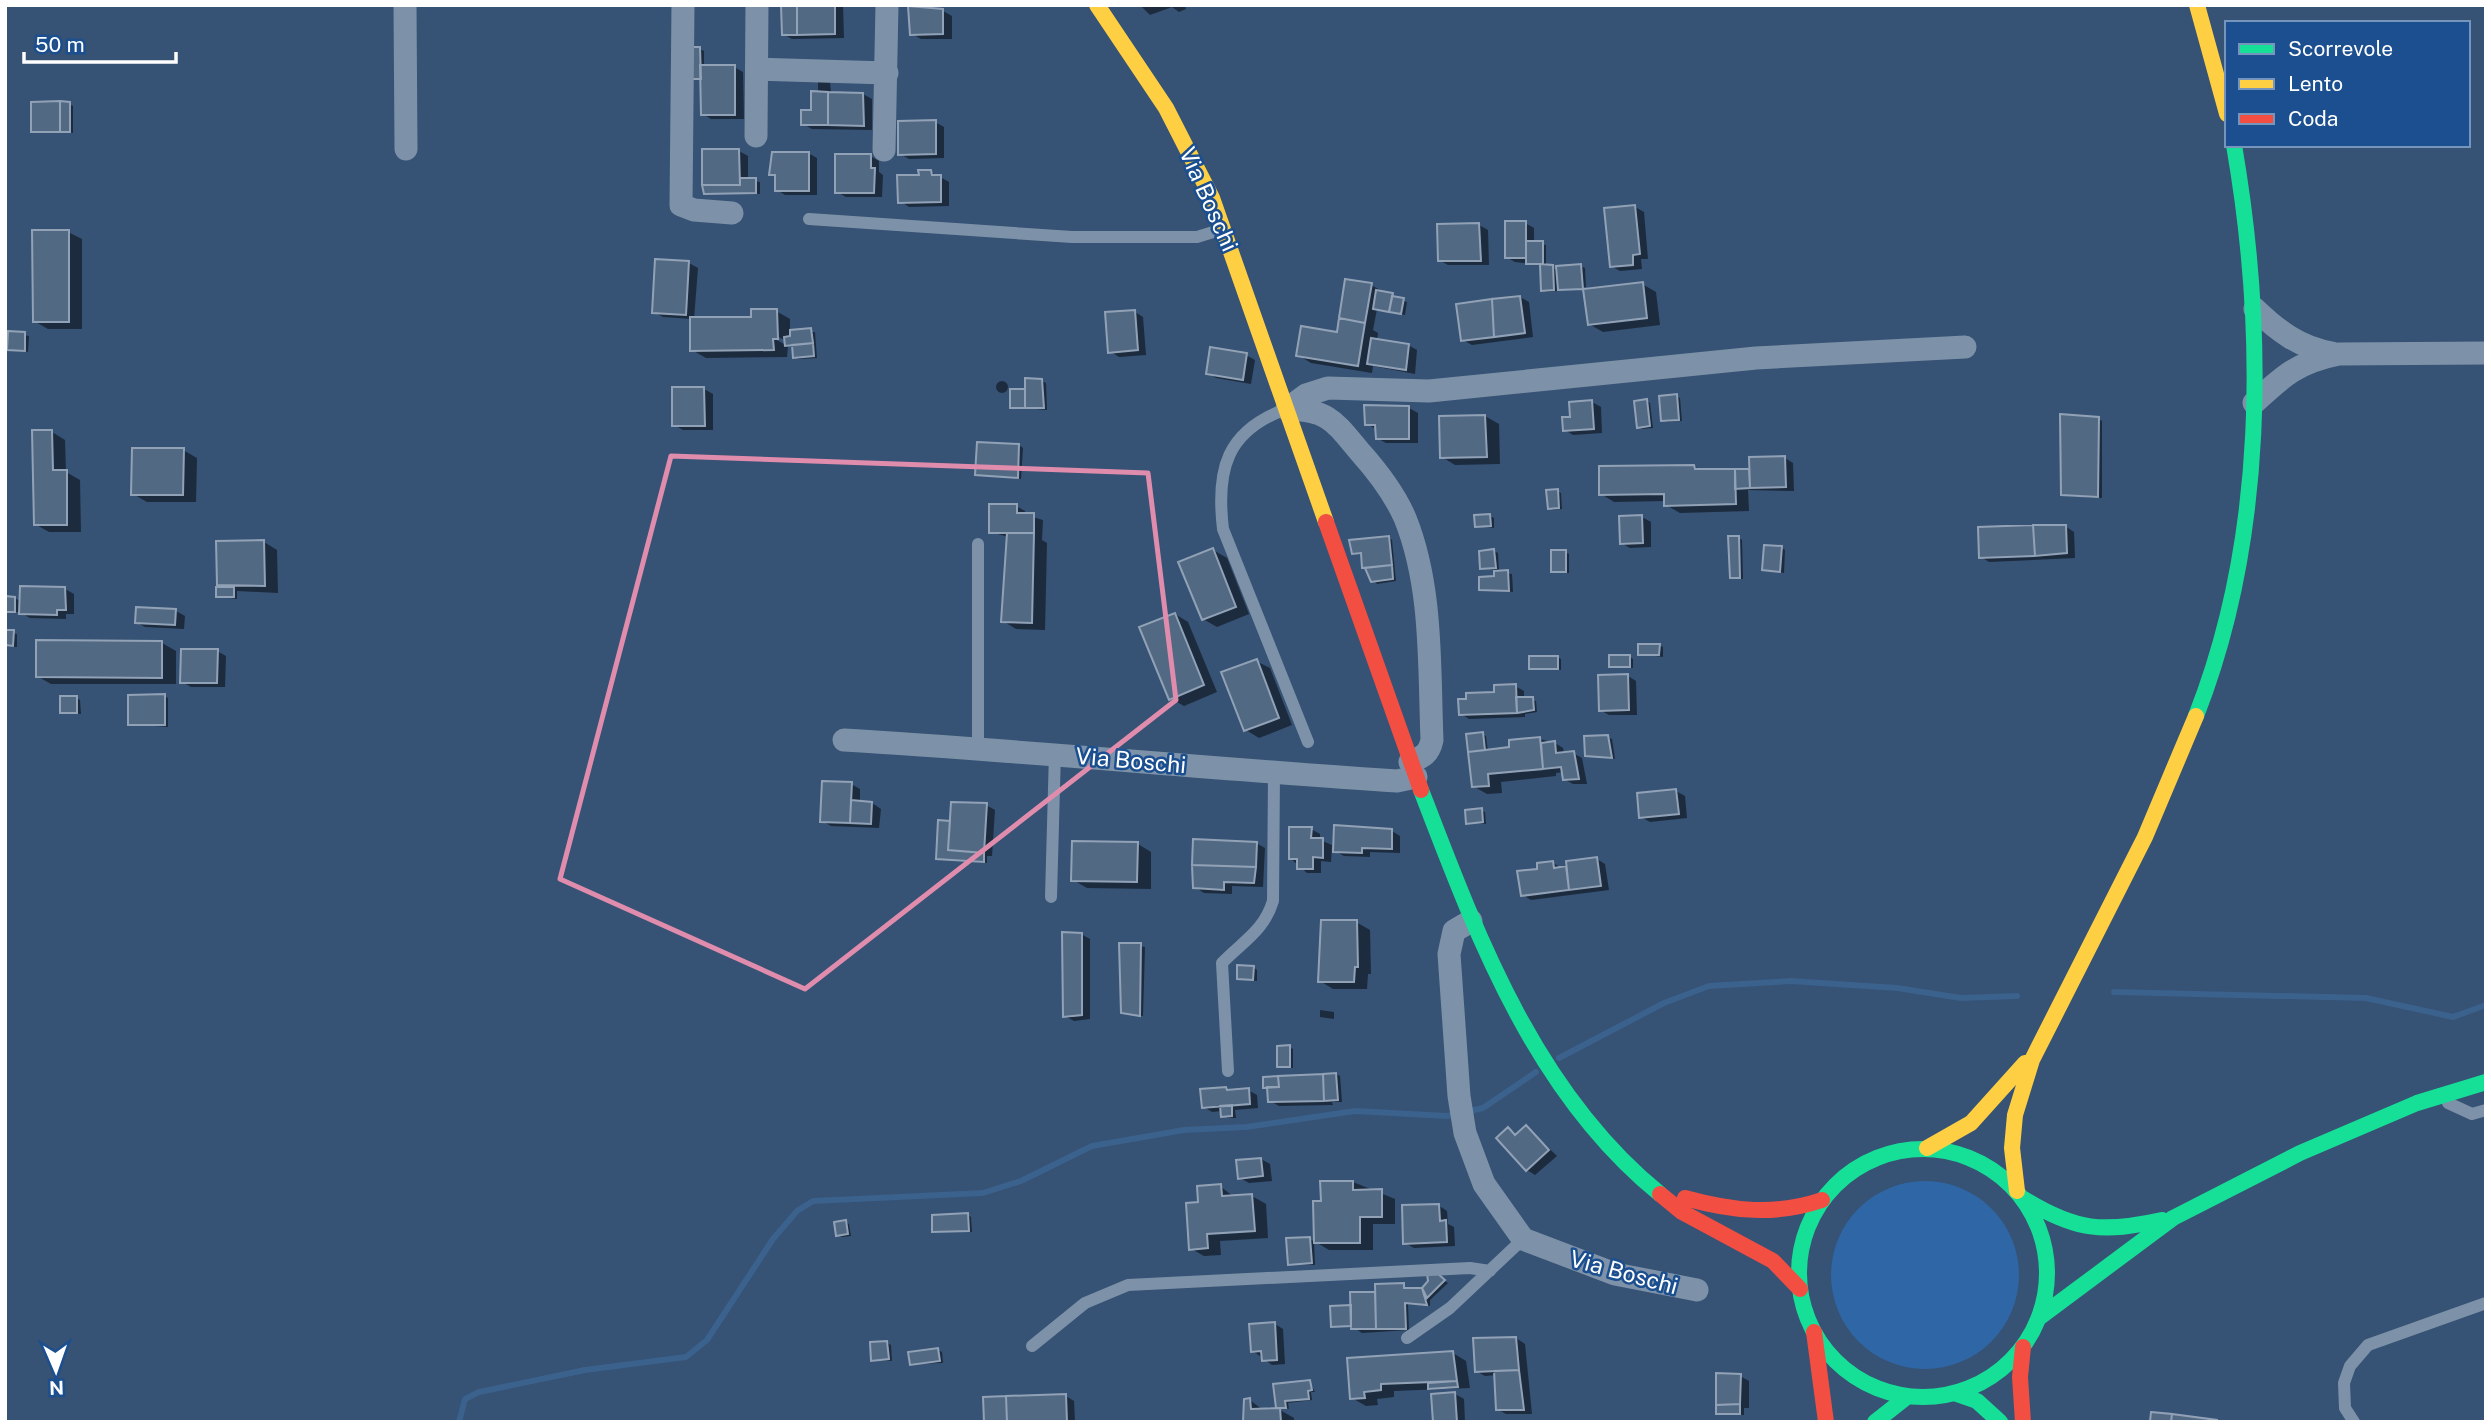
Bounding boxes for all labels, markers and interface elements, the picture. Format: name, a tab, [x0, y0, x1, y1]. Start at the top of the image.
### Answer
scale bar	[24, 21, 177, 65]
legend	[2225, 21, 2470, 147]
text: 50 m	[35, 32, 85, 57]
text: Scorrevole	[2288, 36, 2393, 61]
text: Lento	[2288, 71, 2343, 96]
text: Coda	[2288, 106, 2338, 131]
street label: Via Boschi	[1174, 143, 1244, 255]
street label: Via Boschi	[1075, 742, 1187, 778]
street label: Via Boschi	[1567, 1245, 1681, 1299]
north arrow	[21, 1336, 91, 1406]
text: N	[49, 1377, 64, 1399]

